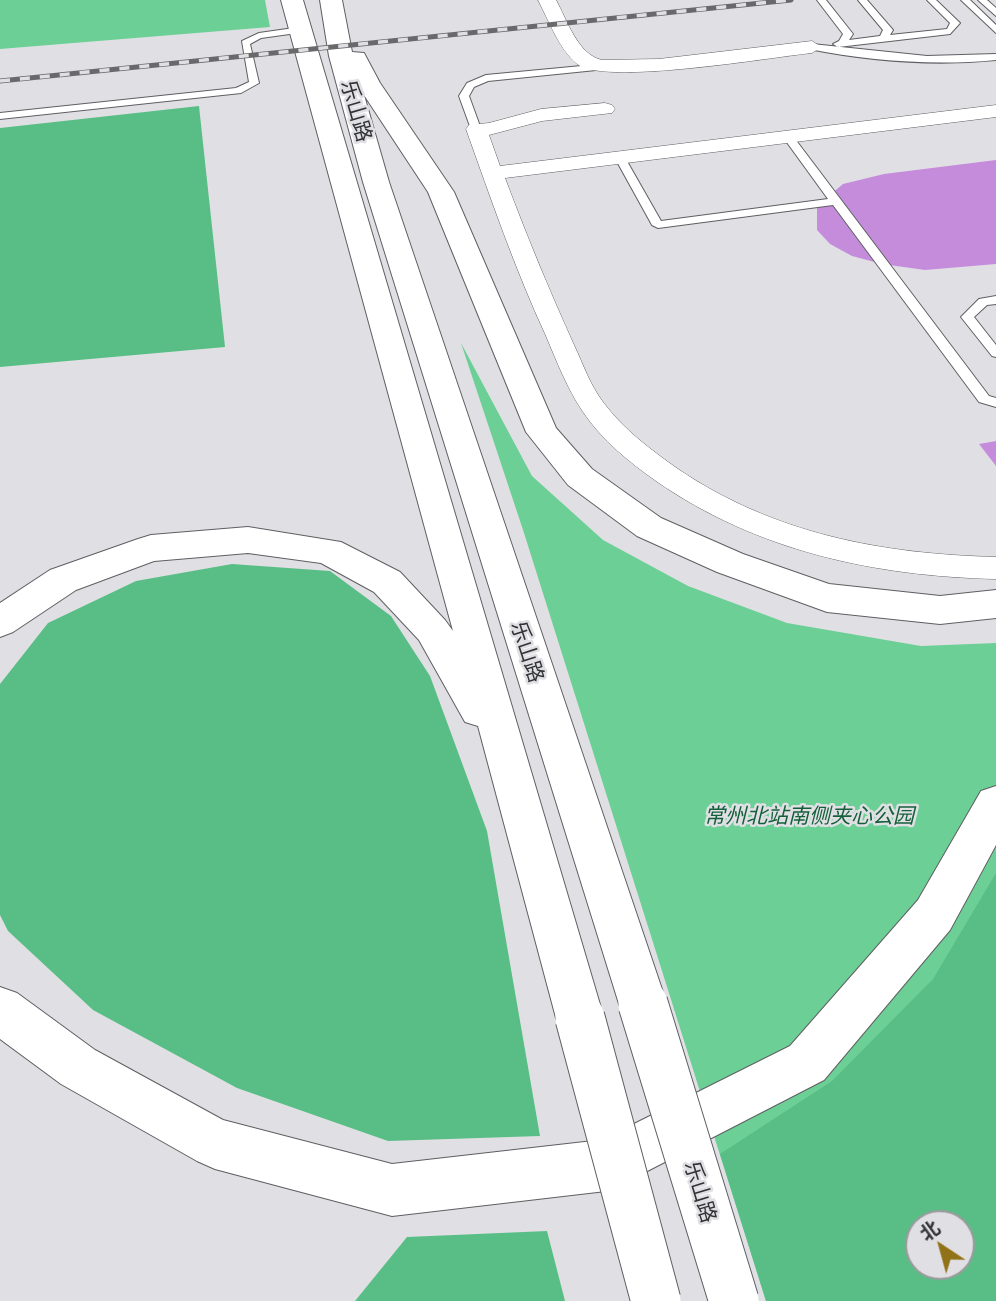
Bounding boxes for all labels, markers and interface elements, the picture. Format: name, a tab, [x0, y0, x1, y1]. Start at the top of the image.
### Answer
street label: 乐山路	[335, 77, 377, 145]
street label: 乐山路	[505, 618, 549, 686]
park label: 常州北站南侧夹心公园	[704, 803, 914, 829]
street label: 乐山路	[679, 1158, 721, 1226]
north arrow	[905, 1210, 975, 1280]
text: 北	[913, 1214, 944, 1246]

